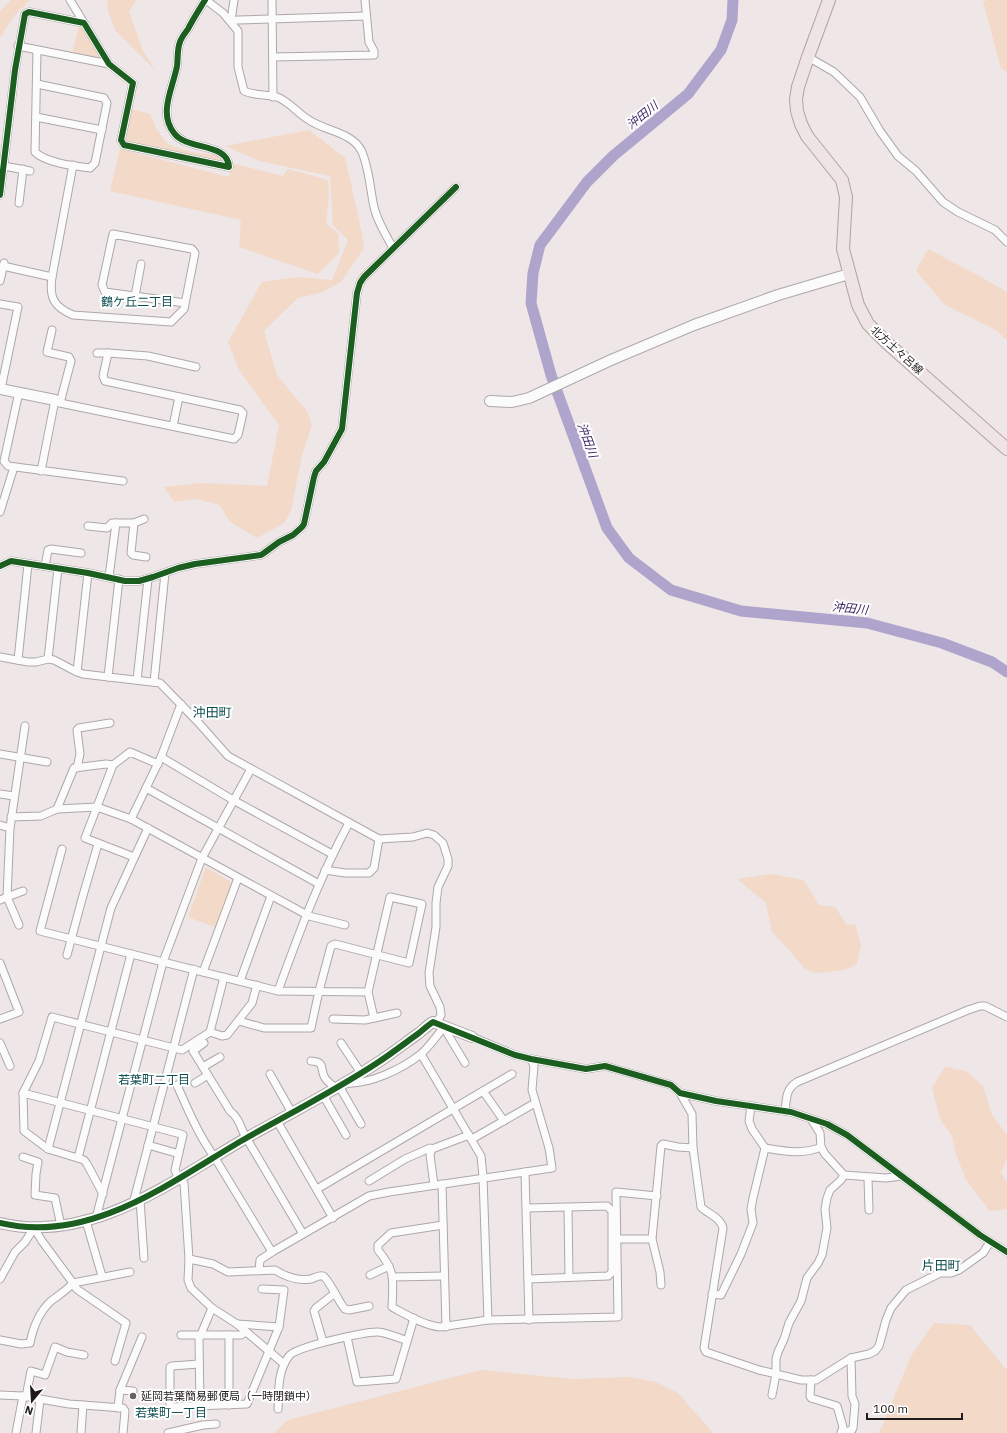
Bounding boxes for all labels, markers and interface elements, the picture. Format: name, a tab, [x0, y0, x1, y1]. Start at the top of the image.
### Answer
water label: 沖田川	[623, 97, 662, 132]
district label: 鶴ケ丘二丁目	[101, 294, 173, 309]
street label: 北方土々呂線	[868, 323, 926, 377]
water label: 沖田川	[575, 421, 602, 461]
water label: 沖田川	[831, 599, 871, 618]
district label: 沖田町	[192, 704, 232, 721]
district label: 若葉町二丁目	[118, 1072, 190, 1087]
district label: 片田町	[921, 1257, 961, 1274]
north arrow	[12, 1381, 52, 1421]
place label: 延岡若葉簡易郵便局（一時閉鎖中）	[141, 1389, 317, 1403]
marker: 延岡若葉簡易郵便局（一時閉鎖中）	[128, 1391, 138, 1401]
scale bar	[867, 1395, 962, 1421]
text: 100 m	[873, 1401, 908, 1416]
text: N	[23, 1403, 35, 1418]
district label: 若葉町一丁目	[135, 1405, 207, 1420]

